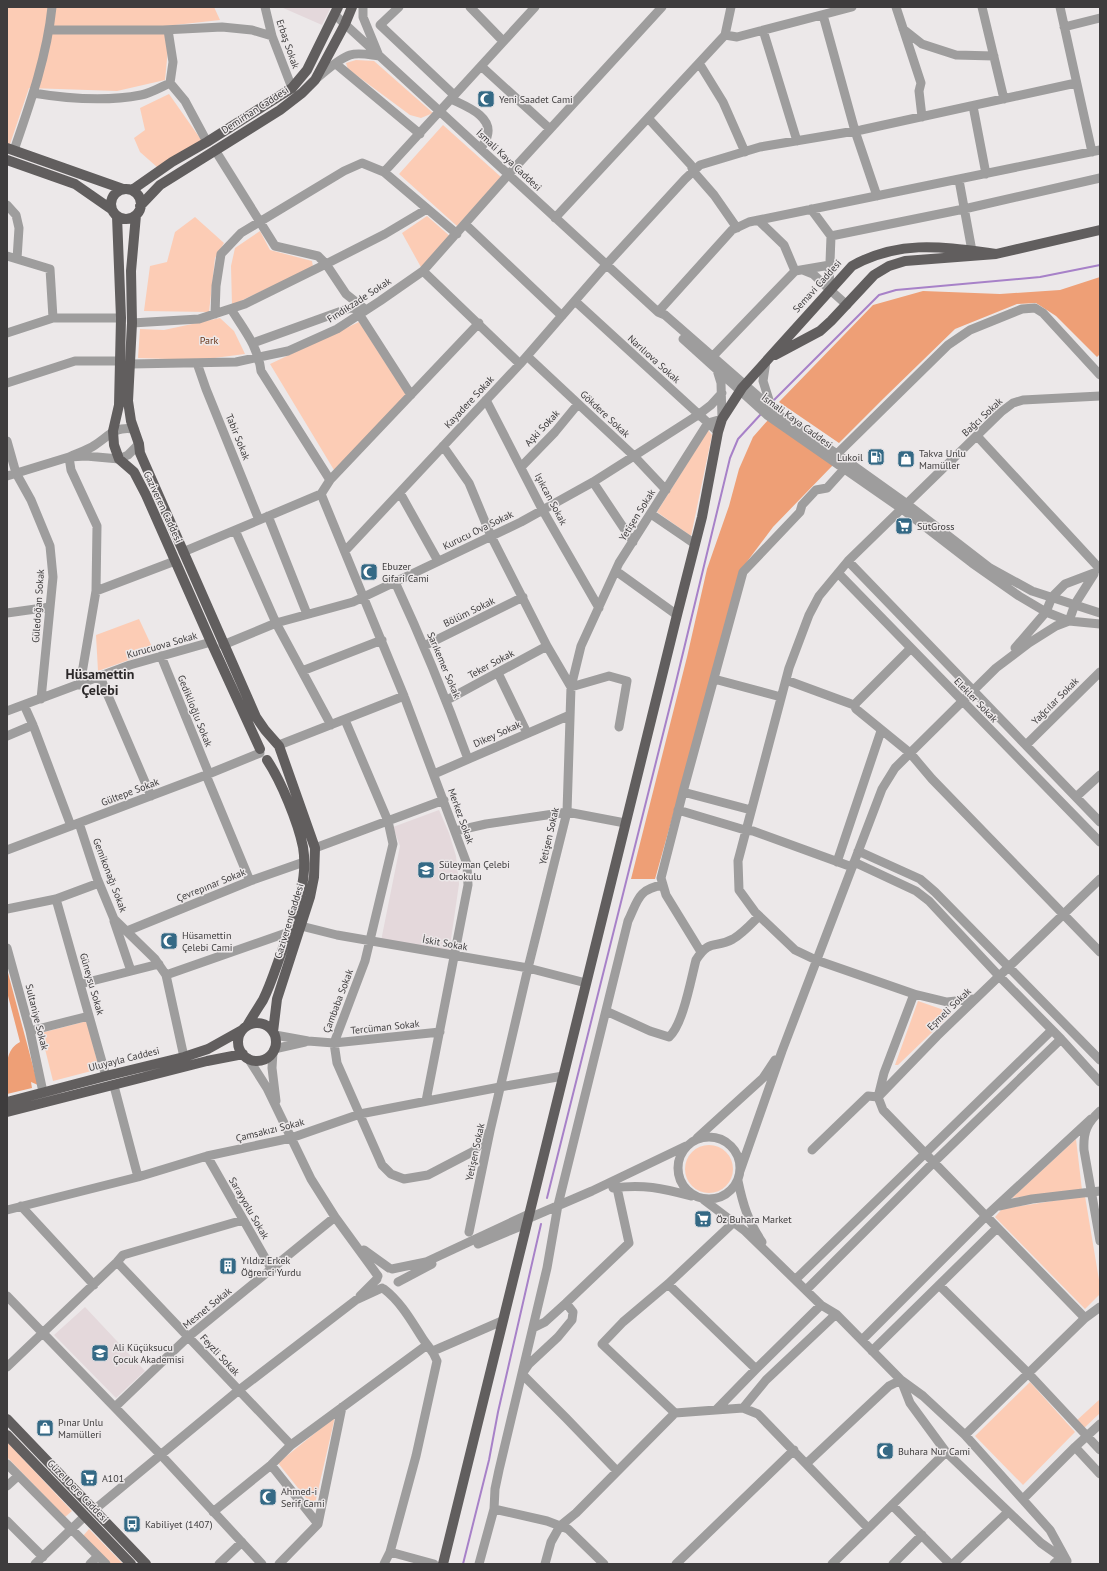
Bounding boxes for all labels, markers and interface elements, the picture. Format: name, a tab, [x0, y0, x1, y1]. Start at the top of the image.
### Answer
street label: Erbaş Sokak	[274, 18, 303, 71]
street label: Demirhan Caddesi	[219, 83, 291, 137]
mosque icon: Yeni Saadet Cami	[476, 89, 496, 109]
place label: Yeni Saadet Cami	[499, 93, 573, 106]
street label: İsmali Kaya Caddesi	[474, 126, 544, 194]
street label: Semavi Caddesi	[790, 257, 844, 315]
street label: Fındıkzade Sokak	[324, 274, 394, 326]
street label: Narılıova Sokak	[625, 332, 683, 386]
park label: Park	[200, 334, 218, 347]
street label: Kayadere Sokak	[441, 373, 497, 431]
street label: Gökdere Sokak	[577, 388, 633, 440]
street label: İsmali Kaya Caddesi	[759, 391, 835, 451]
street label: Bağcı Sokak	[959, 395, 1005, 439]
street label: Aşki Sokak	[522, 407, 562, 449]
street label: Tabir Sokak	[223, 412, 253, 462]
fuel station icon: Lukoil	[866, 447, 886, 467]
place label: Takva Unlu Mamüller	[919, 447, 966, 472]
shop icon: Takva Unlu Mamüller	[896, 449, 916, 469]
place label: Lukoil	[837, 451, 863, 464]
street label: Gaziveren Caddesi	[141, 469, 185, 545]
street label: Işıkcan Sokak	[532, 471, 570, 528]
street label: Yetişen Sokak	[616, 487, 658, 543]
street label: Kurucu Ova Sokak	[441, 507, 516, 553]
supermarket icon: SütGross	[894, 516, 914, 536]
place label: SütGross	[917, 520, 954, 533]
place label: Ebuzer Gifari Cami	[382, 560, 429, 585]
mosque icon: Ebuzer Gifari Cami	[359, 562, 379, 582]
street label: Güledoğan Sokak	[29, 568, 47, 643]
street label: Bölüm Sokak	[441, 594, 497, 630]
street label: Kurucuova Sokak	[125, 629, 199, 661]
street label: Sarıkemer Sokak	[424, 630, 464, 700]
street label: Teker Sokak	[466, 646, 516, 682]
district label: Hüsamettin Çelebi	[66, 665, 134, 699]
street label: Gediklioğlu Sokak	[175, 673, 215, 749]
street label: Elekler Sokak	[951, 675, 1001, 725]
street label: Yağcılar Sokak	[1029, 675, 1081, 727]
street label: Dikey Sokak	[471, 718, 523, 750]
street label: Gültepe Sokak	[99, 775, 161, 809]
street label: Merkez Sokak	[445, 786, 477, 846]
street label: Yetişen Sokak	[536, 806, 562, 866]
street label: Gemikonağı Sokak	[90, 836, 130, 914]
place label: Süleyman Çelebi Ortaokulu	[439, 858, 510, 883]
school or university icon: Süleyman Çelebi Ortaokulu	[416, 860, 436, 880]
street label: Çevrepınar Sokak	[175, 865, 248, 905]
street label: Gaziveren Caddesi	[271, 882, 307, 960]
place label: Hüsamettin Çelebi Cami	[182, 929, 233, 954]
mosque icon: Hüsamettin Çelebi Cami	[159, 931, 179, 951]
street label: İskit Sokak	[421, 933, 469, 953]
street label: Güneysu Sokak	[77, 951, 107, 1017]
street label: Çambaba Sokak	[320, 967, 356, 1035]
street label: Sultaniye Sokak	[23, 983, 52, 1052]
street label: Eşmeli Sokak	[924, 985, 974, 1033]
street label: Tercüman Sokak	[350, 1017, 420, 1037]
street label: Uluyayla Caddesi	[87, 1044, 161, 1074]
street label: Çamsakızı Sokak	[234, 1115, 306, 1145]
street label: Yetişen Sokak	[463, 1122, 487, 1182]
street label: Sarayyolu Sokak	[226, 1175, 272, 1242]
supermarket icon: Öz Buhara Market	[693, 1209, 713, 1229]
place label: Öz Buhara Market	[716, 1213, 792, 1226]
place label: Yıldız Erkek Öğrenci Yurdu	[241, 1254, 301, 1279]
building icon: Yıldız Erkek Öğrenci Yurdu	[218, 1256, 238, 1276]
street label: Mesnet Sokak	[180, 1284, 234, 1332]
street label: Feyzli Sokak	[197, 1331, 243, 1379]
place label: Ali Küçüksucu Çocuk Akademisi	[113, 1341, 184, 1366]
school or university icon: Ali Küçüksucu Çocuk Akademisi	[90, 1343, 110, 1363]
place label: Pınar Unlu Mamülleri	[58, 1416, 103, 1441]
shop icon: Pınar Unlu Mamülleri	[35, 1418, 55, 1438]
mosque icon: Buhara Nur Cami	[875, 1441, 895, 1461]
place label: Buhara Nur Cami	[898, 1445, 970, 1458]
street label: Güzel Dere Caddesi	[45, 1457, 111, 1525]
supermarket icon: A101	[79, 1468, 99, 1488]
place label: A101	[102, 1472, 124, 1485]
place label: Ahmed-i Serif Cami	[281, 1485, 325, 1510]
mosque icon: Ahmed-i Serif Cami	[258, 1487, 278, 1507]
bus stop icon: Kabiliyet (1407)	[122, 1514, 142, 1534]
place label: Kabiliyet (1407)	[145, 1518, 213, 1531]

